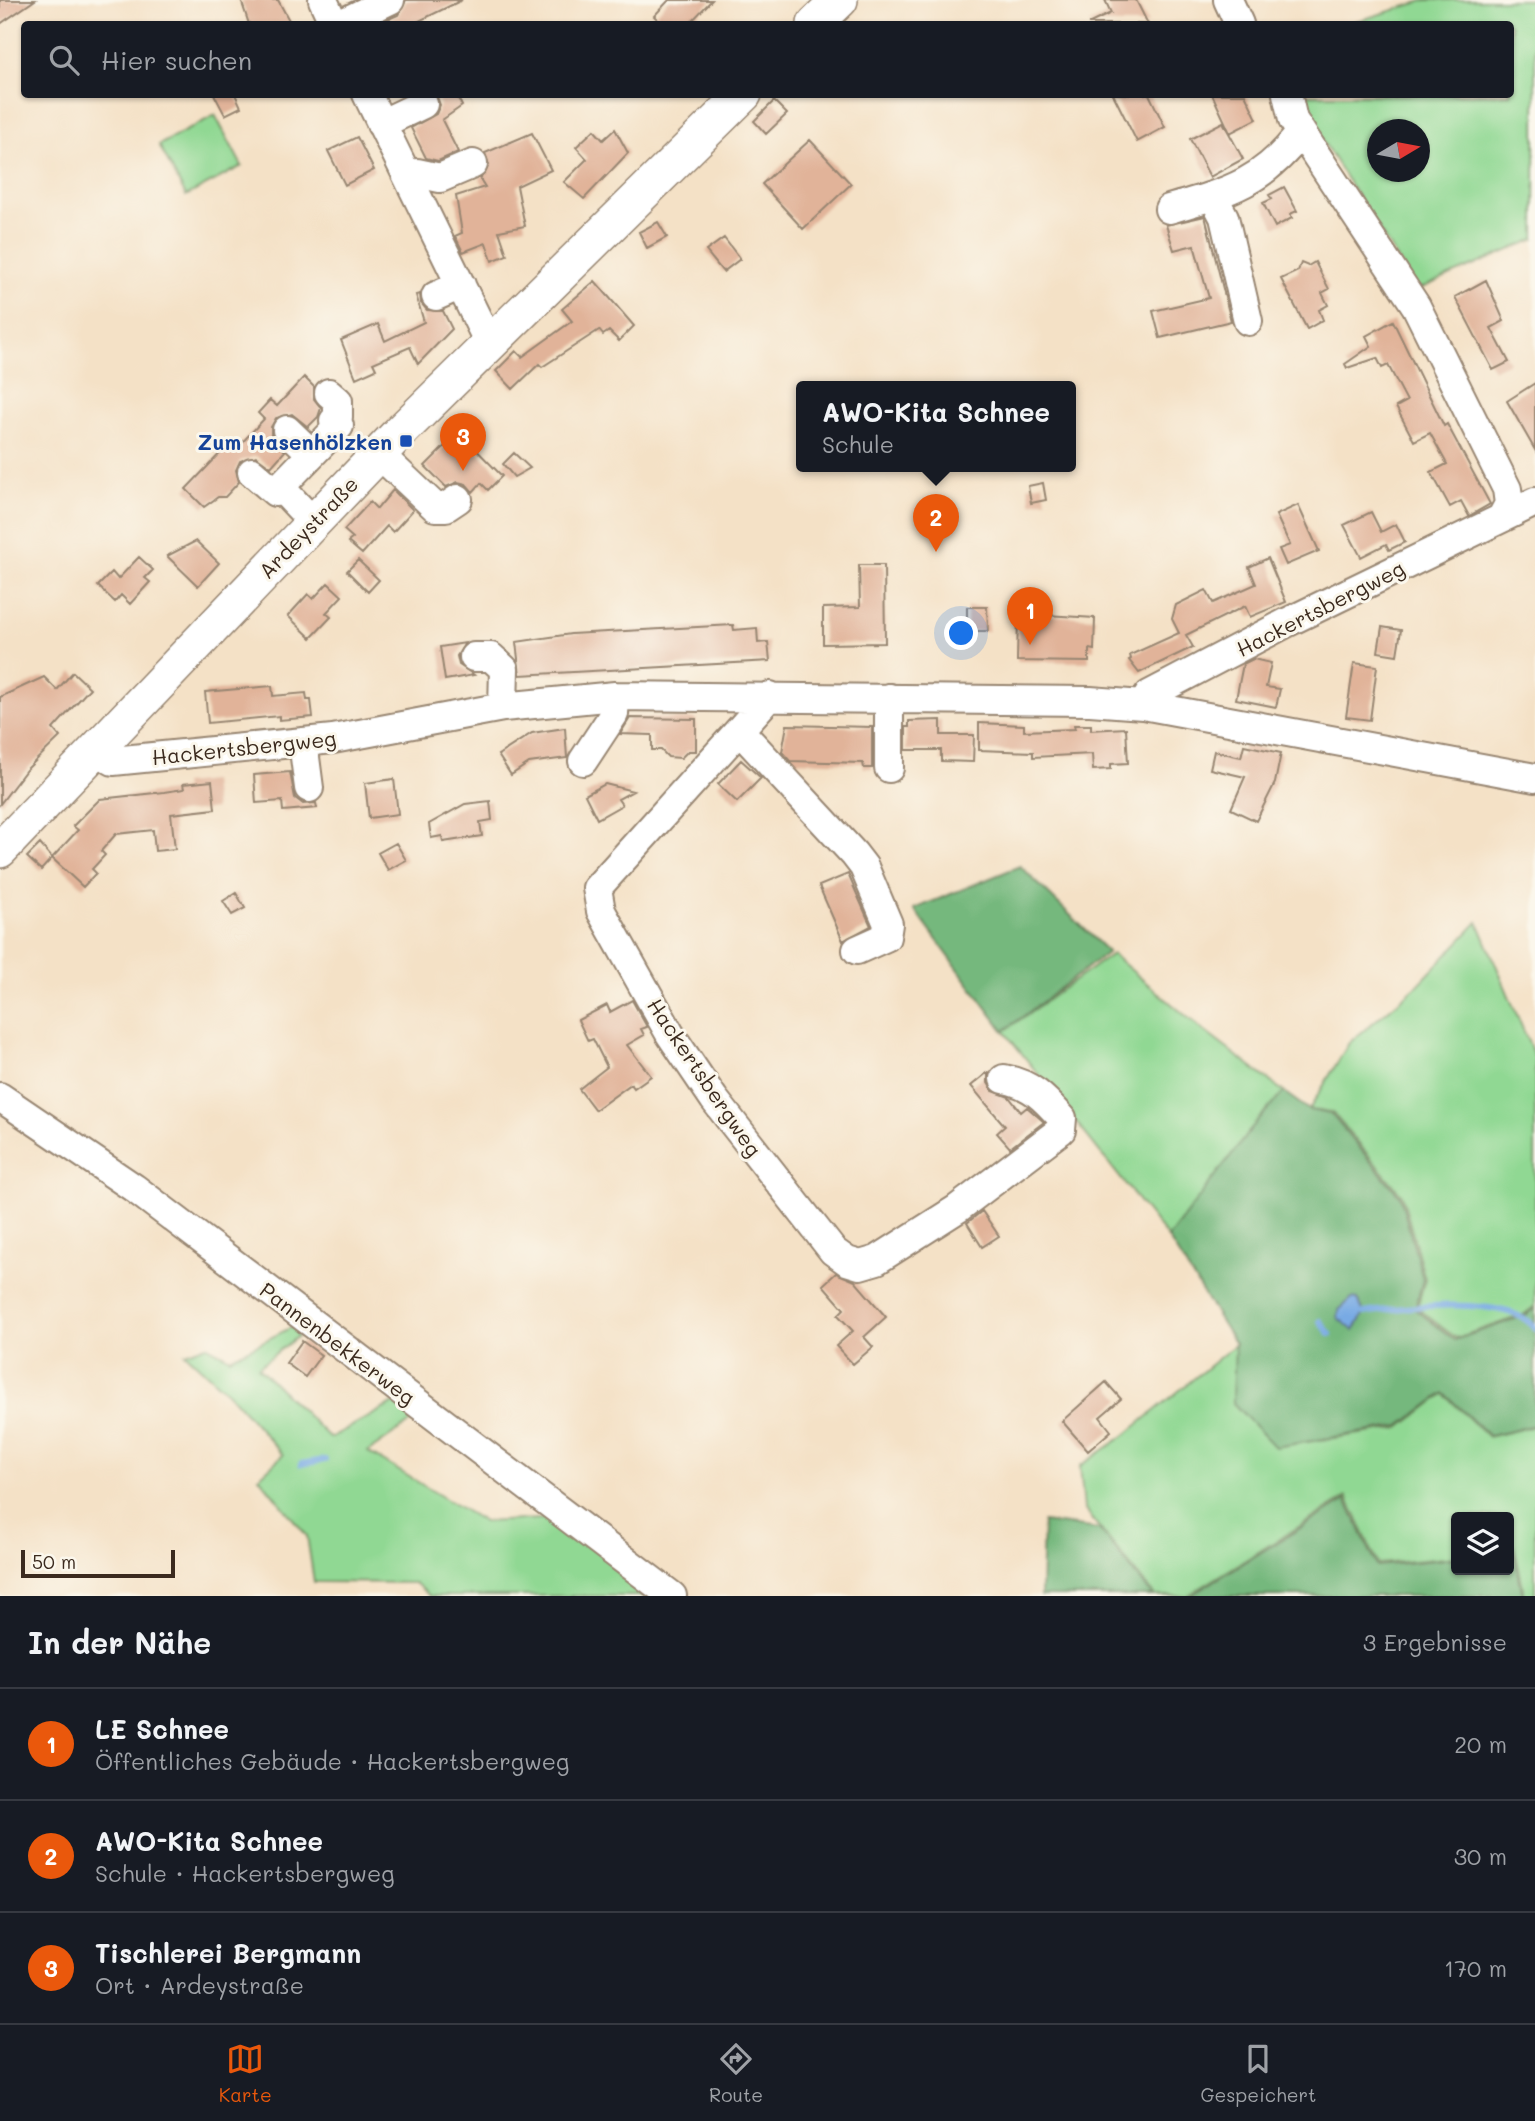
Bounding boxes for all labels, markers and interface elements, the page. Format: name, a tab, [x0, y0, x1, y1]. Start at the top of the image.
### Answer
search box	[21, 21, 1514, 98]
icon: search	[45, 41, 83, 79]
text: Hier suchen	[101, 43, 252, 77]
north arrow	[1367, 119, 1430, 182]
popup	[796, 381, 1076, 472]
text: AWO-Kita Schnee	[822, 395, 1050, 429]
pin: 3	[440, 413, 486, 471]
place label: Zum Hasenhölzken	[197, 428, 392, 455]
text: Schule	[822, 429, 894, 459]
marker: Zum Hasenhölzken	[398, 433, 414, 449]
street label: Ardeystraße	[253, 470, 363, 584]
pin: 2	[913, 494, 959, 552]
street label: Hackertsbergweg	[1231, 554, 1409, 662]
pin: 1	[1007, 587, 1053, 645]
your location	[944, 616, 978, 650]
street label: Hackertsbergweg	[151, 724, 337, 770]
street label: Hackertsbergweg	[642, 993, 768, 1161]
street label: Pannenbekkerweg	[255, 1276, 421, 1410]
map controls	[1451, 1512, 1514, 1575]
button: layers	[1451, 1512, 1514, 1575]
scale bar	[21, 1547, 175, 1579]
text: 50 m	[32, 1549, 76, 1574]
text: In der Nähe	[28, 1622, 211, 1662]
text: 3 Ergebnisse	[1363, 1627, 1507, 1657]
text: LE Schnee	[95, 1712, 229, 1746]
text: 1	[46, 1729, 56, 1759]
text: 20 m	[1454, 1729, 1507, 1759]
text: Öffentliches Gebäude · Hackertsbergweg	[95, 1746, 569, 1776]
text: AWO-Kita Schnee	[95, 1824, 323, 1858]
text: 2	[45, 1841, 57, 1871]
text: 30 m	[1454, 1841, 1507, 1871]
text: Schule · Hackertsbergweg	[95, 1858, 395, 1888]
text: Tischlerei Bergmann	[95, 1936, 361, 1970]
text: 3	[44, 1953, 58, 1983]
text: 170 m	[1444, 1953, 1507, 1983]
text: Ort · Ardeystraße	[95, 1970, 304, 2000]
tab: Karte	[219, 2040, 272, 2107]
tab: Route	[709, 2040, 763, 2107]
tab: Gespeichert	[1200, 2040, 1316, 2107]

